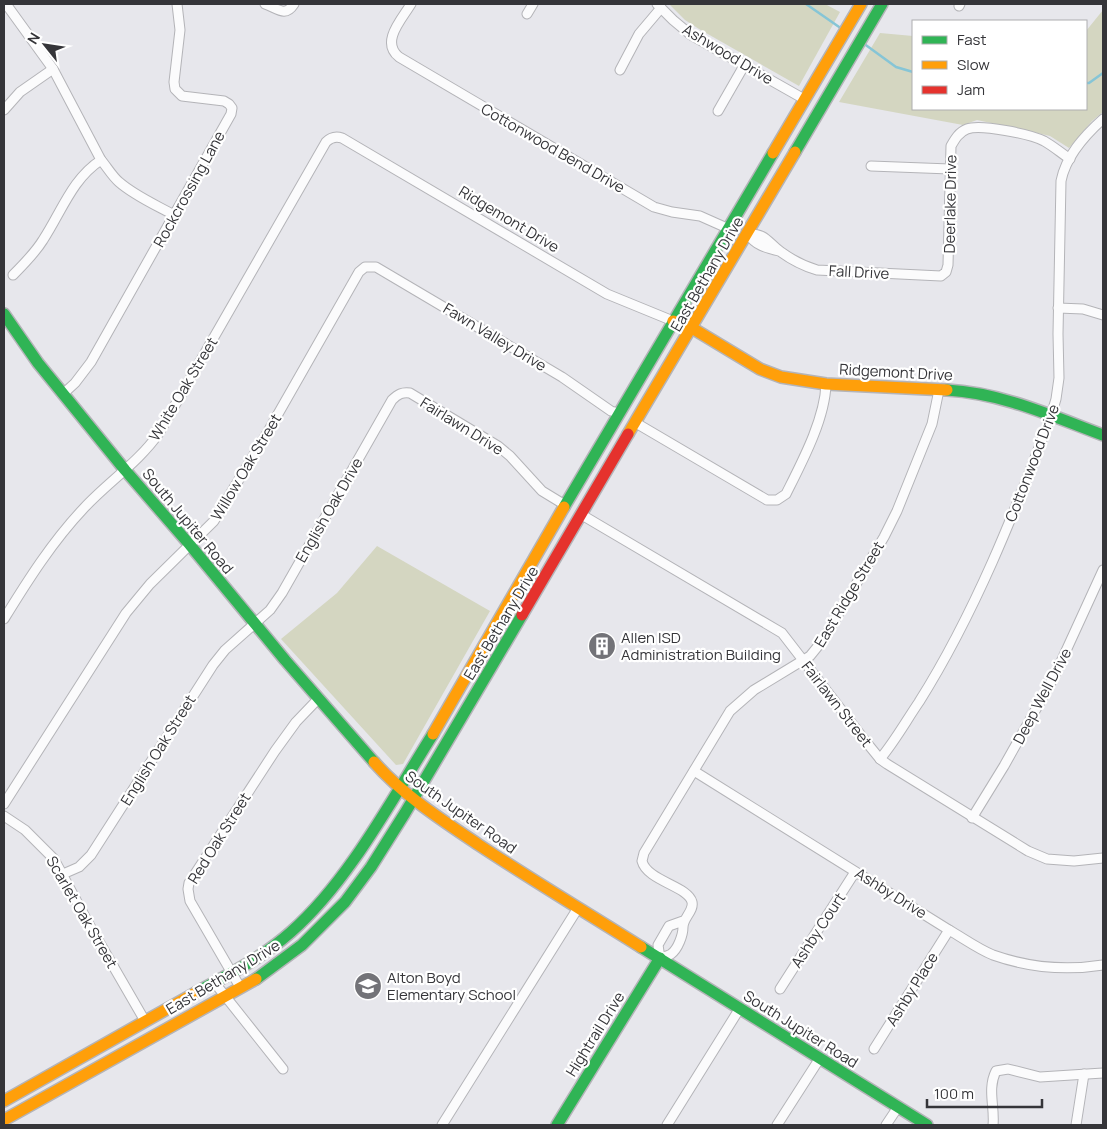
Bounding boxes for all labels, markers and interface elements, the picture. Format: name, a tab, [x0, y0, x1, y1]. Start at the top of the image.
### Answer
street label: Ashwood Drive	[679, 19, 777, 89]
north arrow	[20, 20, 70, 70]
legend	[912, 20, 1087, 110]
text: N	[23, 29, 44, 47]
text: Fast	[957, 29, 986, 50]
text: Slow	[957, 54, 990, 75]
text: Jam	[957, 79, 985, 100]
street label: Cottonwood Bend Drive	[477, 98, 629, 198]
street label: Rockcrossing Lane	[148, 127, 230, 251]
street label: Deerlake Drive	[939, 154, 961, 254]
street label: Ridgemont Drive	[455, 181, 563, 257]
street label: East Bethany Drive	[666, 212, 749, 335]
street label: Fall Drive	[828, 260, 890, 284]
street label: Fawn Valley Drive	[439, 298, 551, 376]
street label: White Oak Street	[144, 333, 222, 445]
street label: Ridgemont Drive	[839, 359, 954, 385]
street label: Fairlawn Drive	[416, 392, 508, 460]
street label: Cottonwood Drive	[1000, 401, 1064, 525]
street label: Willow Oak Street	[206, 410, 286, 524]
street label: English Oak Drive	[290, 454, 368, 566]
street label: South Jupiter Road	[138, 464, 238, 578]
street label: East Ridge Street	[809, 537, 889, 651]
street label: East Bethany Drive	[459, 562, 543, 684]
place label: Allen ISD Administration Building	[621, 627, 781, 665]
building icon: Allen ISD Administration Building	[587, 631, 617, 661]
street label: Deep Well Drive	[1008, 644, 1076, 748]
street label: Fairlawn Street	[797, 657, 877, 751]
street label: English Oak Street	[115, 691, 201, 809]
street label: South Jupiter Road	[401, 766, 521, 858]
street label: Red Oak Street	[183, 788, 255, 888]
street label: Scarlet Oak Street	[41, 852, 123, 972]
street label: Ashby Drive	[851, 863, 931, 923]
street label: Ashby Court	[786, 888, 850, 972]
street label: East Bethany Drive	[162, 935, 284, 1019]
street label: Ashby Place	[881, 948, 943, 1030]
place label: Alton Boyd Elementary School	[387, 967, 516, 1005]
school or university icon: Alton Boyd Elementary School	[353, 971, 383, 1001]
street label: South Jupiter Road	[740, 985, 862, 1073]
street label: Hightrail Drive	[561, 988, 629, 1080]
scale bar	[927, 1076, 1042, 1108]
text: 100 m	[934, 1083, 974, 1104]

